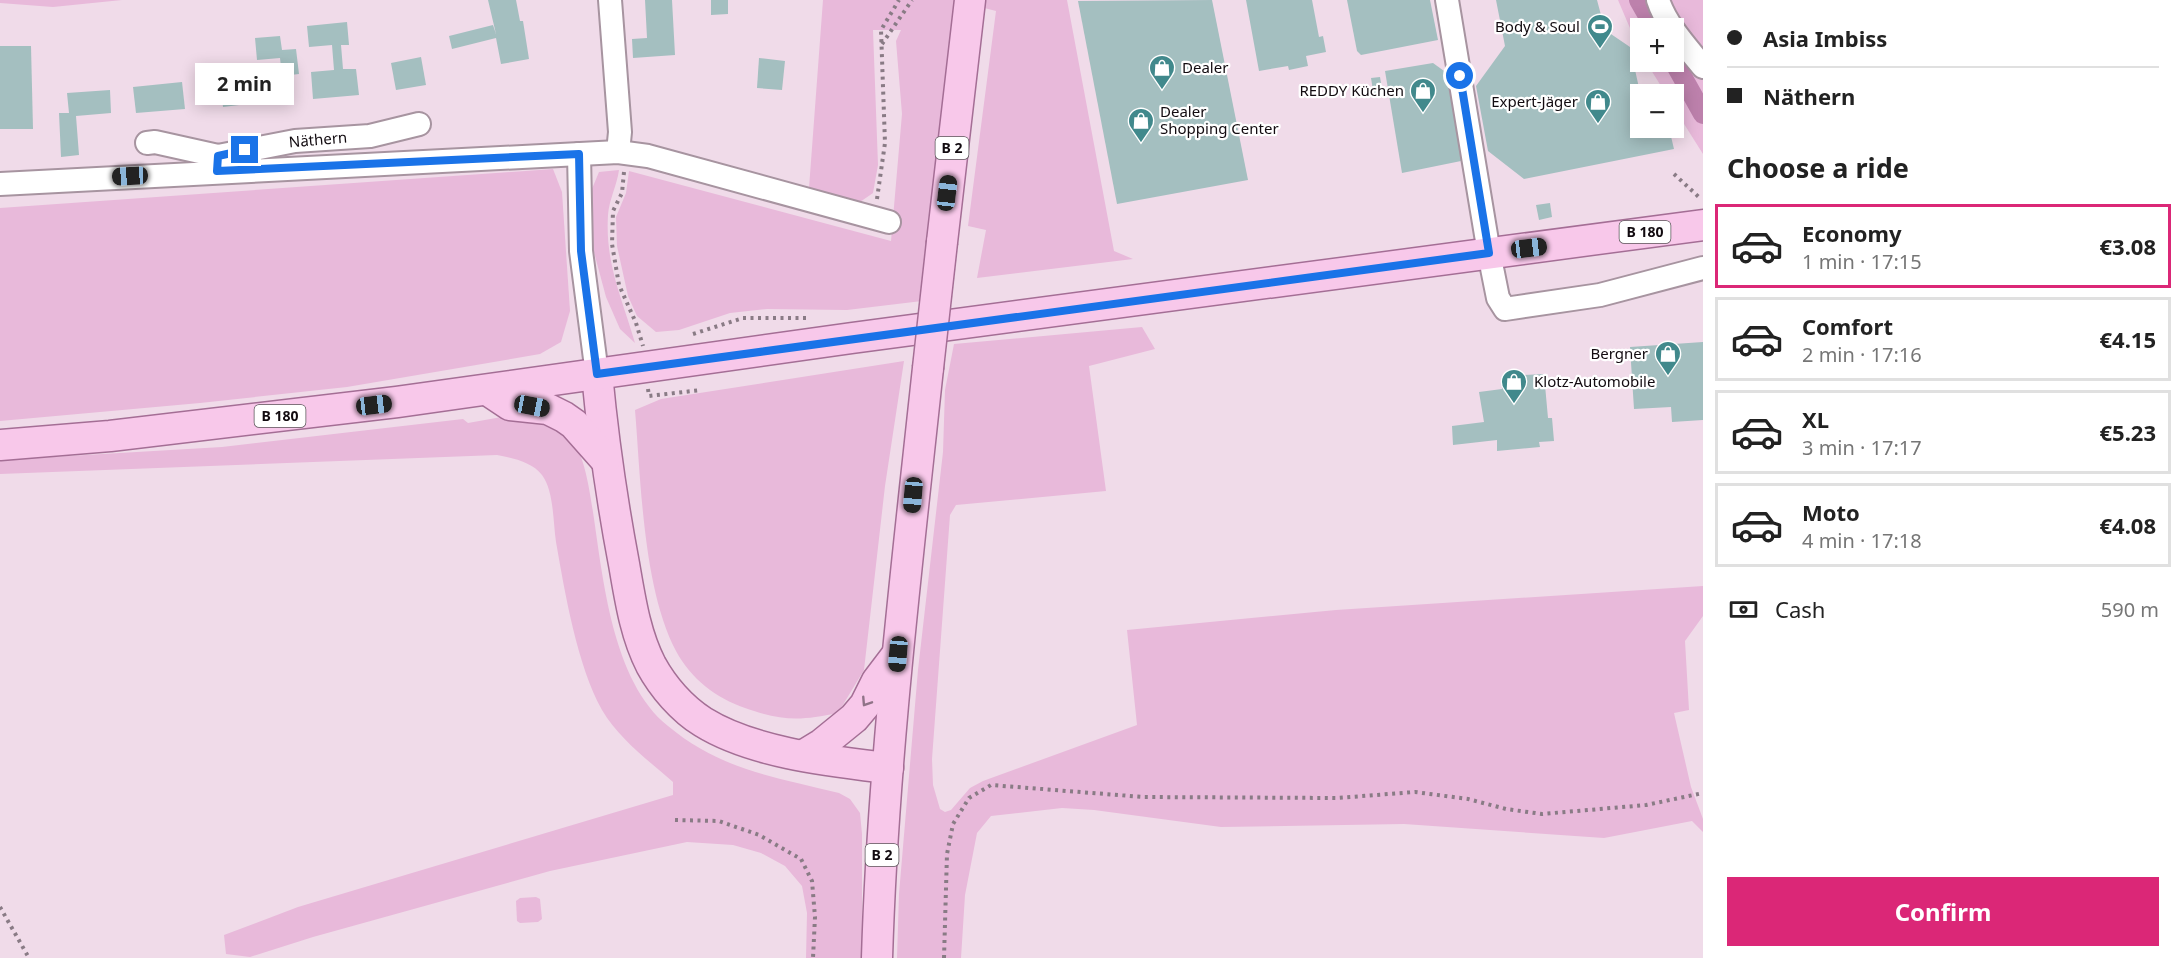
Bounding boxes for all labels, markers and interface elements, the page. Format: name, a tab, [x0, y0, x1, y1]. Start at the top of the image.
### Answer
sports icon: Body & Soul	[1585, 12, 1615, 50]
place label: Body & Soul	[1495, 16, 1580, 36]
map controls	[1630, 18, 1684, 138]
button: +	[1630, 18, 1684, 72]
text: Asia Imbiss	[1763, 23, 1887, 53]
shop icon: Dealer	[1147, 53, 1177, 91]
place label: Dealer	[1182, 57, 1228, 77]
route start	[1446, 62, 1473, 89]
callout: 2 min	[196, 63, 294, 105]
text: 2 min	[217, 70, 272, 97]
shop icon: REDDY Küchen	[1408, 76, 1438, 114]
place label: REDDY Küchen	[1299, 80, 1404, 100]
text: Näthern	[1763, 81, 1855, 111]
button: −	[1630, 84, 1684, 138]
shop icon: Expert-Jäger	[1583, 87, 1613, 125]
place label: Expert-Jäger	[1491, 91, 1578, 111]
place label: Dealer Shopping Center	[1160, 101, 1279, 138]
shop icon: Dealer Shopping Center	[1126, 106, 1156, 144]
street label: Näthern	[288, 126, 348, 152]
route end	[231, 136, 258, 163]
road number: B 2	[936, 137, 968, 159]
text: Choose a ride	[1727, 149, 1909, 186]
car	[112, 166, 148, 186]
car	[936, 174, 958, 212]
text: Economy	[1802, 218, 1901, 248]
icon: car	[1730, 219, 1784, 273]
road number: B 180	[1620, 221, 1670, 243]
text: €3.08	[2099, 231, 2156, 261]
car	[1510, 237, 1548, 259]
text: 1 min · 17:15	[1802, 248, 1922, 275]
text: Comfort	[1802, 311, 1893, 341]
icon: car	[1730, 312, 1784, 366]
text: €4.15	[2099, 324, 2156, 354]
shop icon: Bergner	[1653, 339, 1683, 377]
text: 2 min · 17:16	[1802, 341, 1922, 368]
place label: Bergner	[1591, 343, 1648, 363]
shop icon: Klotz-Automobile	[1499, 367, 1529, 405]
place label: Klotz-Automobile	[1534, 371, 1655, 391]
car	[355, 394, 393, 416]
car	[513, 394, 551, 418]
text: XL	[1802, 404, 1829, 434]
road number: B 180	[254, 405, 306, 427]
icon: car	[1730, 405, 1784, 459]
text: €5.23	[2099, 417, 2156, 447]
text: 3 min · 17:17	[1802, 434, 1922, 461]
car	[902, 476, 924, 514]
text: Moto	[1802, 497, 1860, 527]
icon: car	[1730, 498, 1784, 552]
text: €4.08	[2099, 510, 2156, 540]
text: 4 min · 17:18	[1802, 527, 1922, 554]
icon: cash	[1727, 593, 1760, 626]
text: Cash	[1775, 594, 1825, 624]
text: 590 m	[2101, 596, 2159, 623]
car	[887, 635, 909, 673]
one-way arrow	[862, 696, 873, 707]
road number: B 2	[866, 844, 898, 866]
button: Confirm	[1727, 877, 2159, 946]

